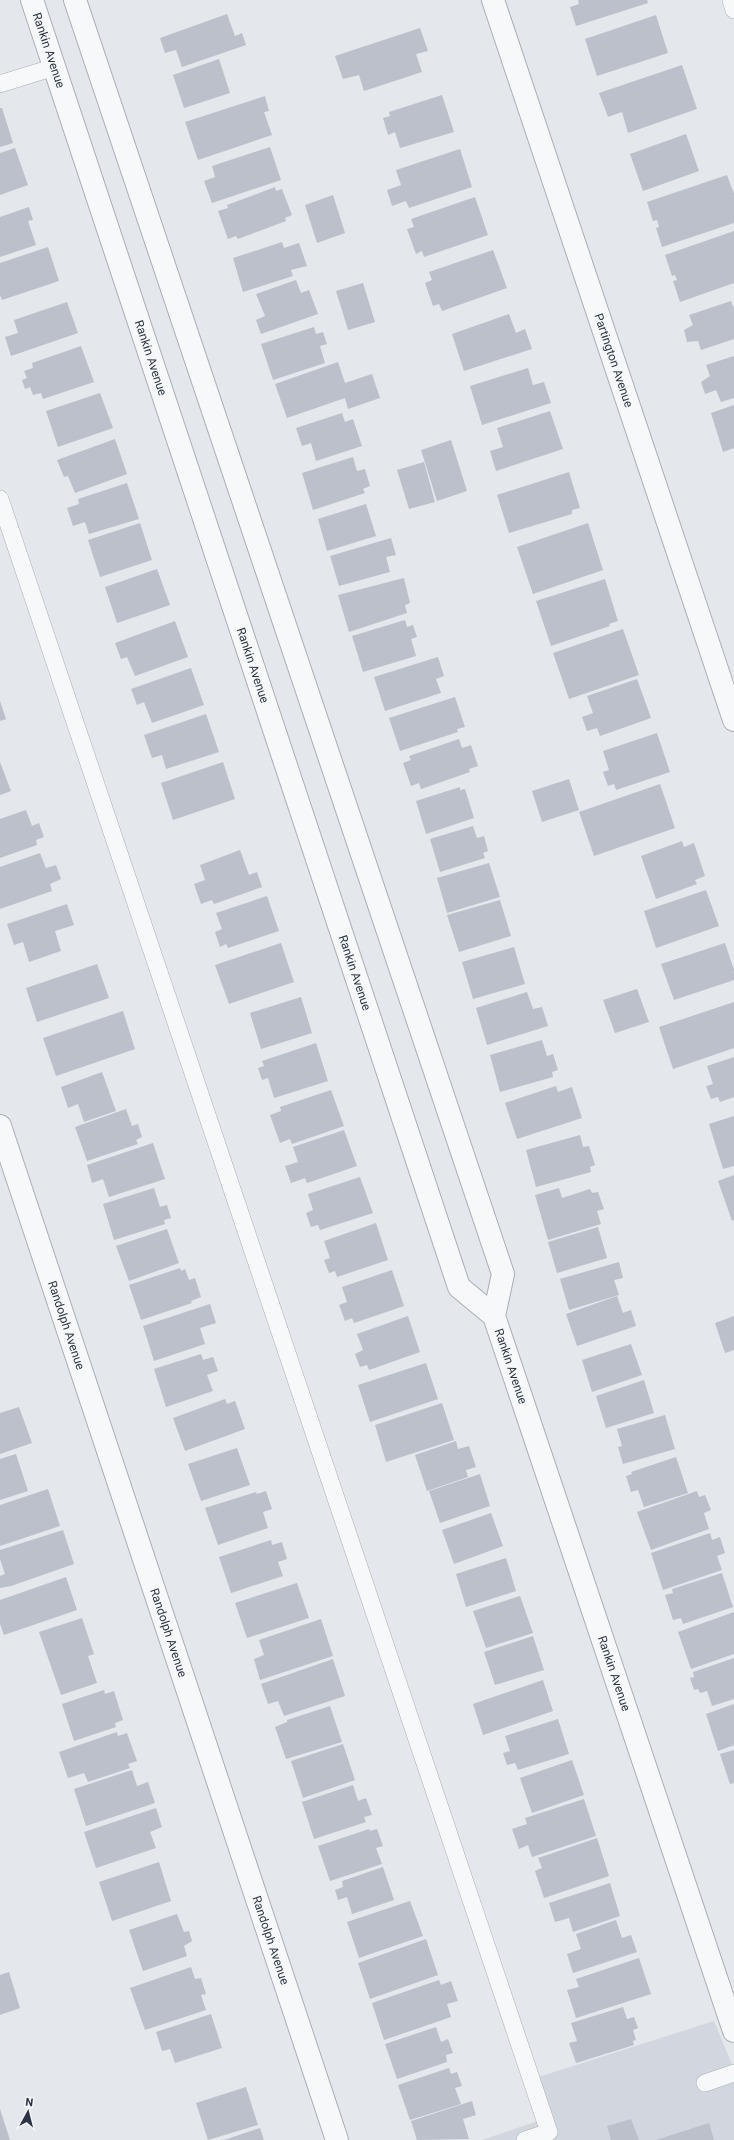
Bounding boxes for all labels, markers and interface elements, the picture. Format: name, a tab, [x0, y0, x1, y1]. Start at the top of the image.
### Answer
street label: Rankin Avenue	[30, 11, 68, 90]
street label: Partington Avenue	[591, 312, 636, 409]
street label: Rankin Avenue	[132, 318, 170, 397]
street label: Rankin Avenue	[234, 626, 272, 705]
street label: Rankin Avenue	[336, 933, 374, 1012]
street label: Randolph Avenue	[45, 1279, 88, 1372]
street label: Rankin Avenue	[492, 1327, 530, 1406]
street label: Randolph Avenue	[147, 1587, 190, 1679]
street label: Rankin Avenue	[595, 1634, 633, 1713]
street label: Randolph Avenue	[249, 1894, 292, 1986]
north arrow	[8, 2092, 48, 2132]
text: N	[25, 2096, 34, 2110]

